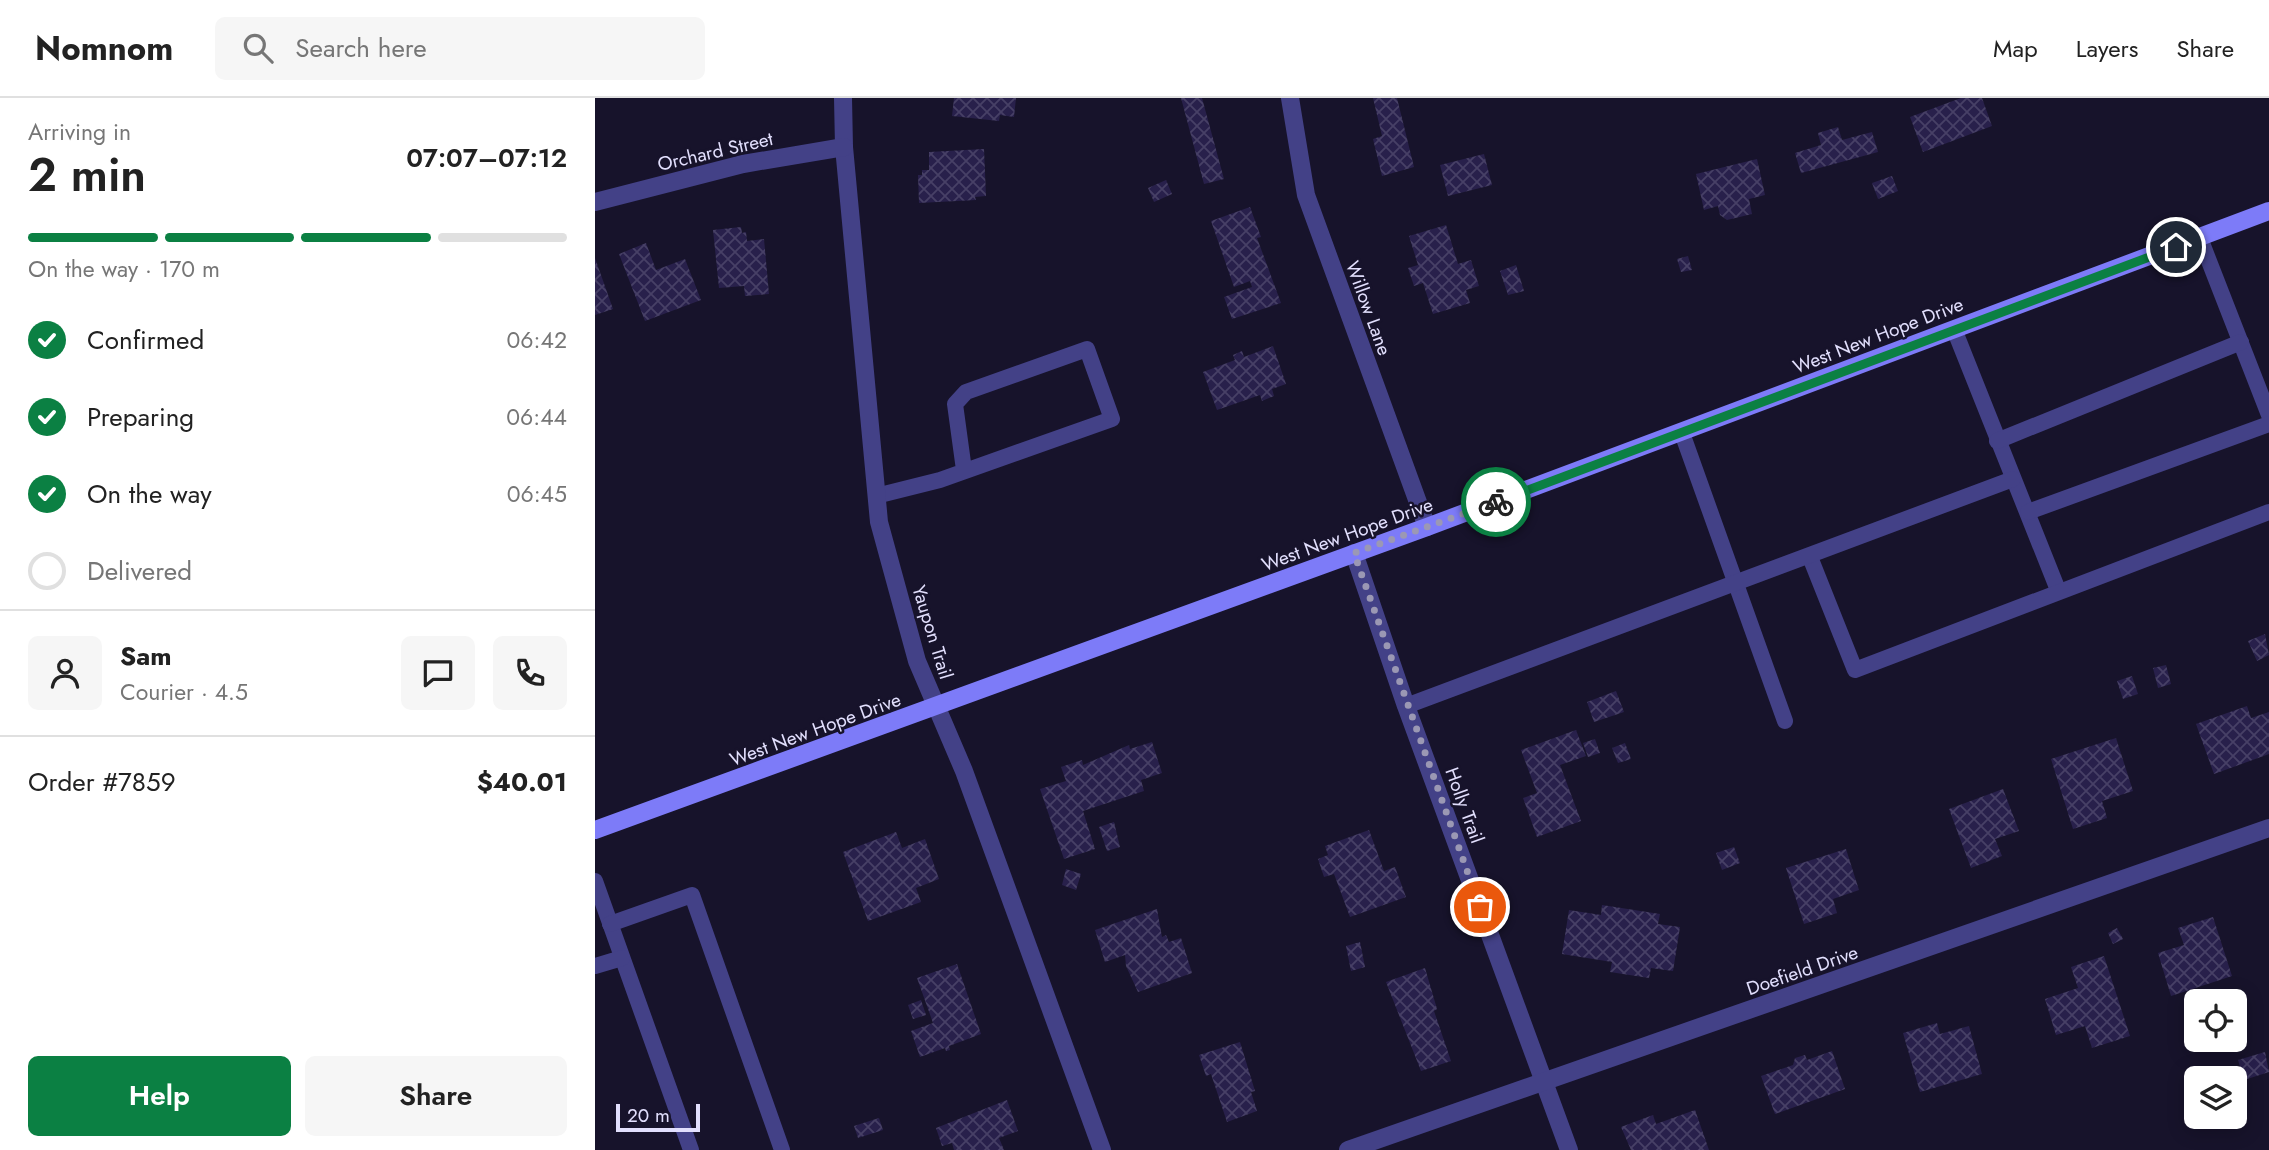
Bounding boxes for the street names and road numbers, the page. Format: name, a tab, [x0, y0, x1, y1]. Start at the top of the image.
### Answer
street label: Orchard Street	[655, 125, 776, 178]
street label: Willow Lane	[1339, 257, 1398, 359]
street label: West New Hope Drive	[1789, 290, 1967, 380]
street label: West New Hope Drive	[1258, 491, 1437, 578]
street label: Yaupon Trail	[905, 582, 960, 682]
street label: West New Hope Drive	[726, 686, 905, 773]
street label: Holly Trail	[1438, 763, 1491, 847]
street label: Doefield Drive	[1743, 939, 1862, 1002]

